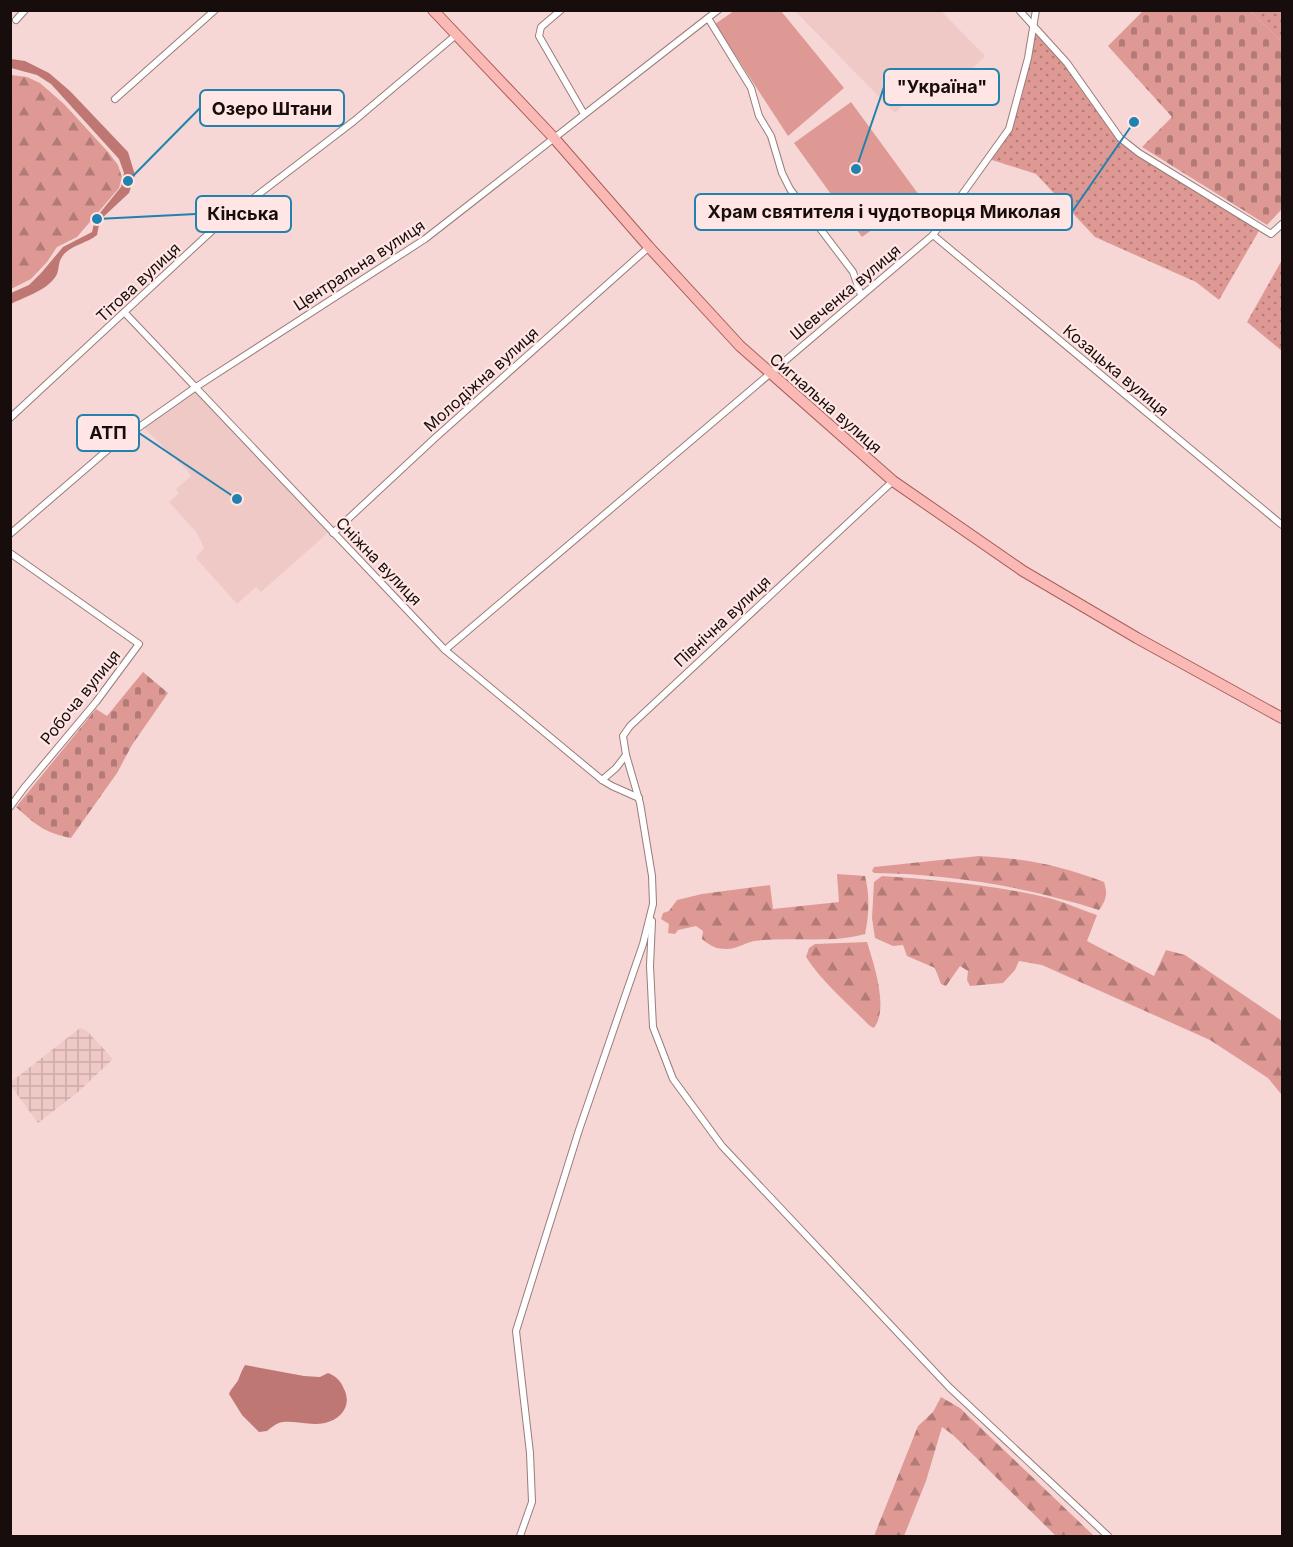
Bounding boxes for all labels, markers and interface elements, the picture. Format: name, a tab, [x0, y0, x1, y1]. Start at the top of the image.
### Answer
callout: "Україна"	[884, 69, 999, 105]
text: "Україна"	[897, 76, 987, 97]
callout: Озеро Штани	[200, 90, 344, 126]
text: Озеро Штани	[212, 98, 332, 119]
callout: Храм святителя і чудотворця Миколая	[695, 194, 1072, 230]
callout: Кінська	[196, 196, 291, 232]
text: Храм святителя і чудотворця Миколая	[707, 201, 1061, 222]
text: Кінська	[207, 203, 279, 224]
street label: Центральна вулиця	[290, 215, 428, 315]
street label: Тітова вулиця	[92, 238, 184, 326]
street label: Шевченка вулиця	[786, 240, 904, 344]
street label: Козацька вулиця	[1059, 320, 1173, 420]
street label: Молодіжна вулиця	[420, 322, 542, 436]
street label: Сигнальна вулиця	[766, 349, 886, 457]
callout: АТП	[77, 415, 139, 451]
text: АТП	[89, 422, 127, 443]
street label: Сніжна вулиця	[332, 513, 426, 609]
street label: Північна вулиця	[670, 571, 774, 671]
street label: Робоча вулиця	[36, 646, 124, 748]

